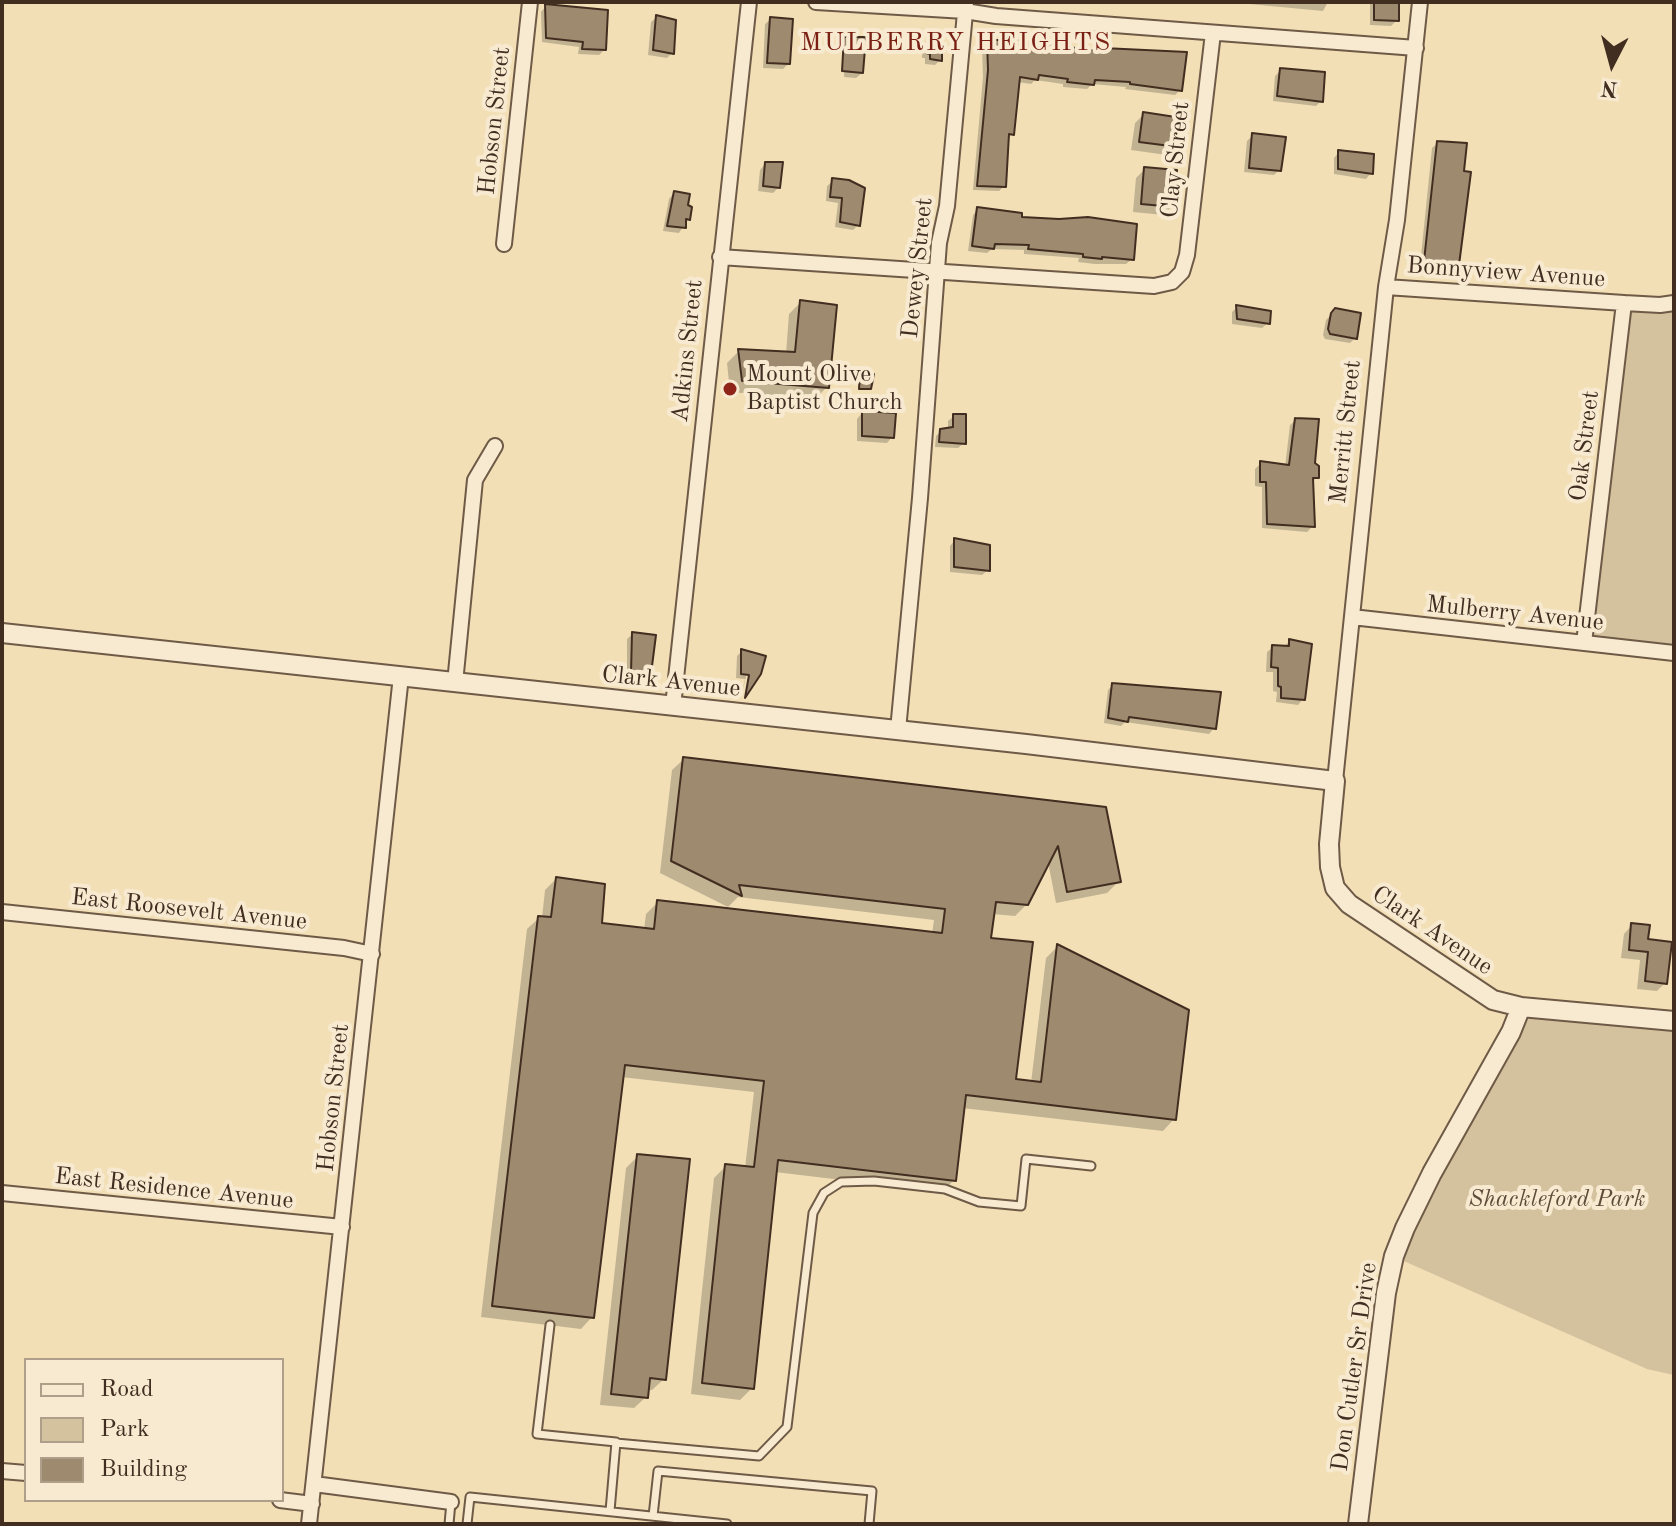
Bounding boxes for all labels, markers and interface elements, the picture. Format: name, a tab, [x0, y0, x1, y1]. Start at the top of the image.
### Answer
north arrow	[1572, 24, 1652, 104]
district label: MULBERRY HEIGHTS	[800, 27, 1112, 59]
street label: Hobson Street	[473, 46, 517, 196]
text: N	[1600, 76, 1619, 100]
street label: Clay Street	[1156, 100, 1196, 220]
street label: Dewey Street	[896, 196, 940, 340]
street label: Bonnyview Avenue	[1406, 252, 1606, 294]
street label: Adkins Street	[666, 278, 710, 424]
street label: Merritt Street	[1324, 359, 1368, 505]
place label: Mount Olive Baptist Church	[746, 361, 903, 417]
marker: Mount Olive Baptist Church	[721, 380, 739, 398]
street label: Oak Street	[1564, 389, 1606, 503]
street label: Mulberry Avenue	[1425, 590, 1605, 638]
street label: Clark Avenue	[600, 660, 742, 704]
street label: Clark Avenue	[1366, 880, 1498, 982]
street label: East Roosevelt Avenue	[70, 883, 308, 937]
street label: Hobson Street	[312, 1023, 356, 1173]
street label: East Residence Avenue	[53, 1162, 295, 1216]
park label: Shackleford Park	[1469, 1186, 1645, 1214]
street label: Don Cutler Sr Drive	[1326, 1261, 1384, 1473]
legend	[24, 1358, 284, 1502]
text: Road	[100, 1378, 153, 1402]
text: Park	[100, 1418, 149, 1442]
text: Building	[100, 1458, 187, 1482]

